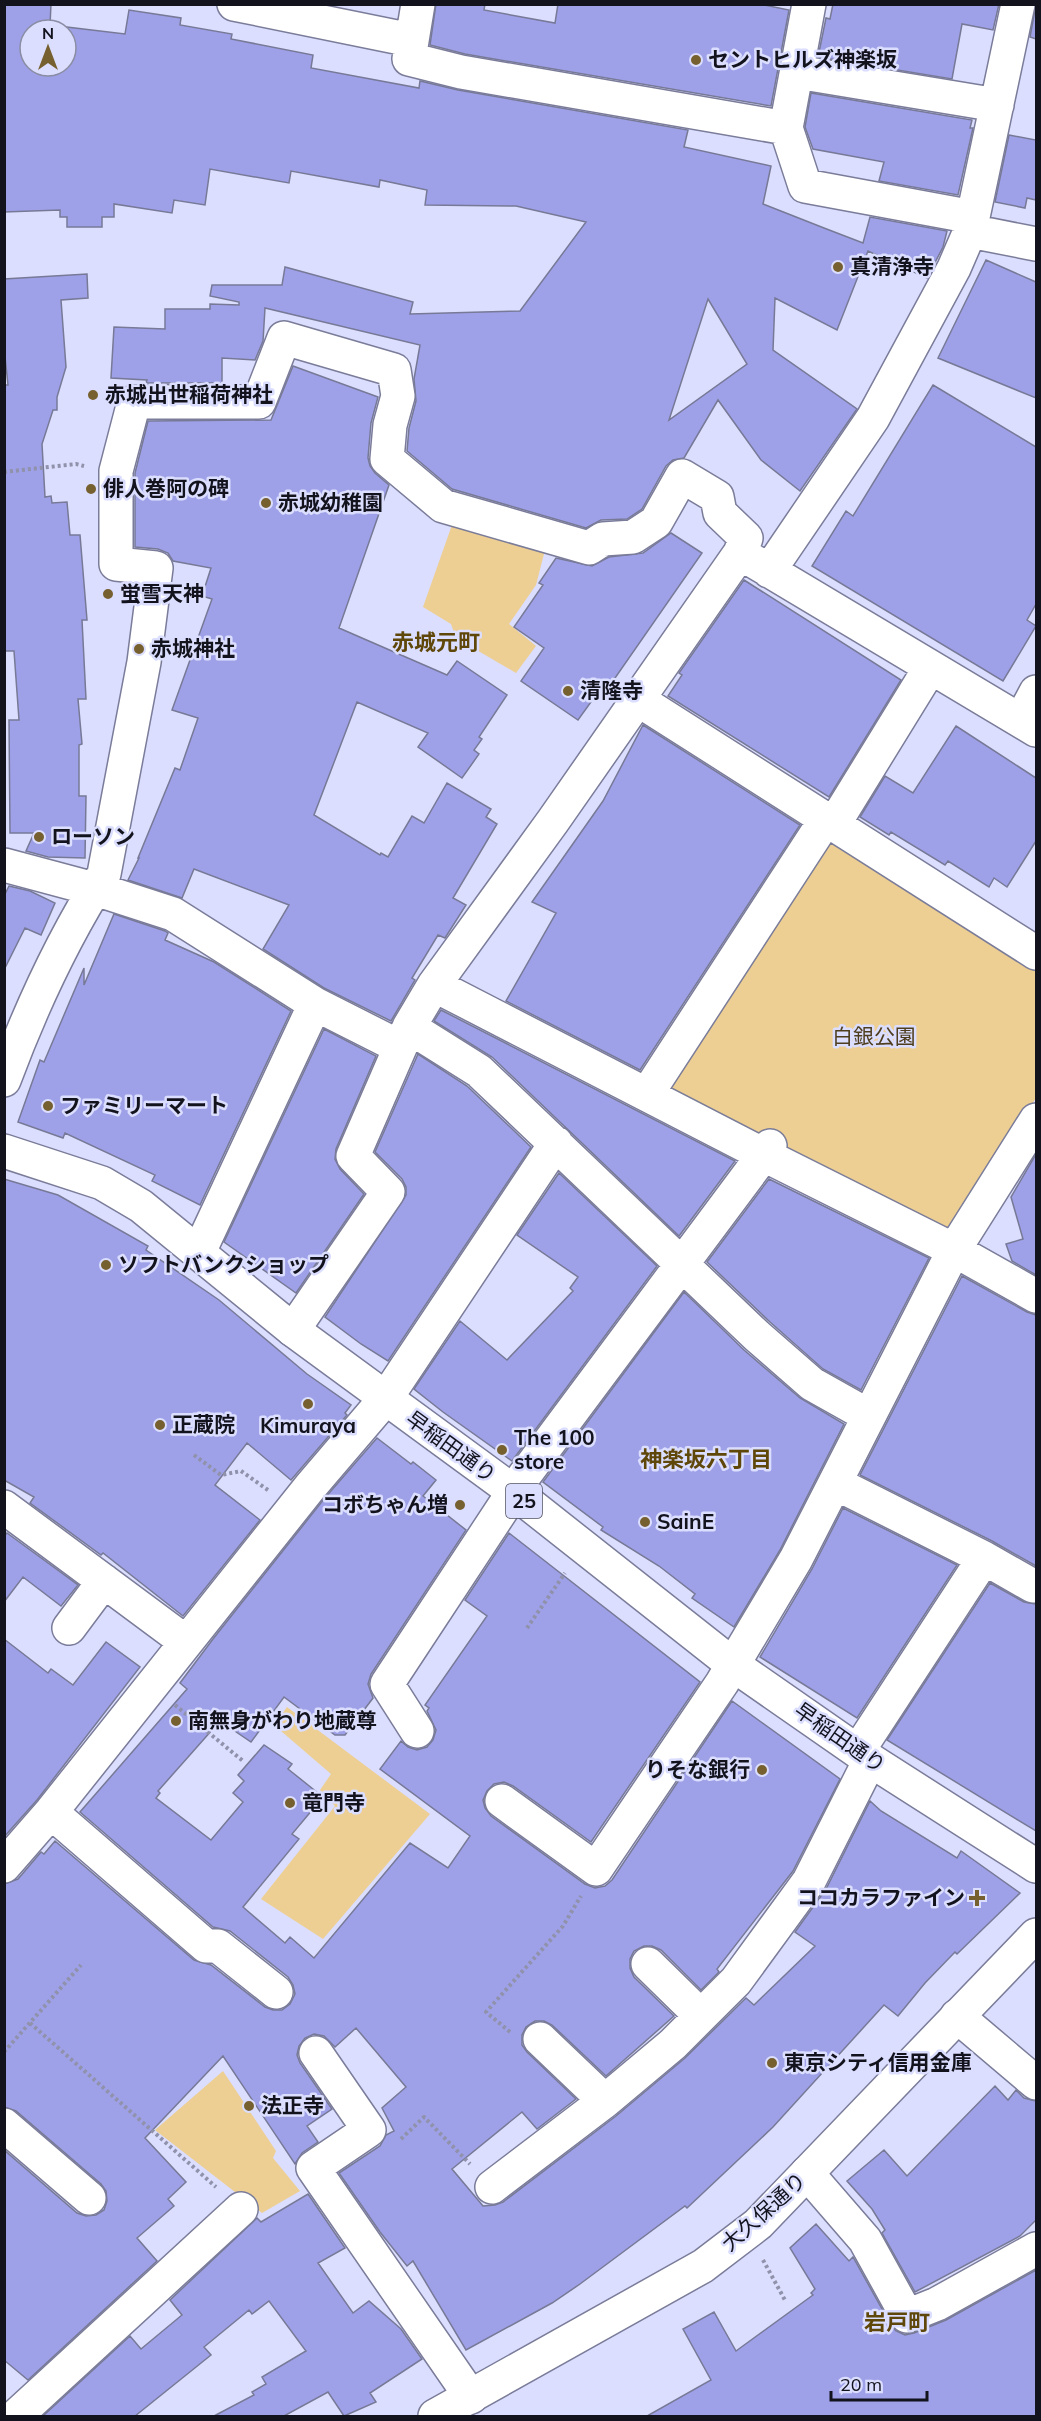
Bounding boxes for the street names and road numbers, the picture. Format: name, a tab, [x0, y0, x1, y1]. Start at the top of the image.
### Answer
street label: 早稲田通り	[401, 1405, 502, 1488]
road number: 25	[506, 1484, 542, 1518]
street label: 早稲田通り	[790, 1696, 891, 1778]
street label: 大久保通り	[716, 2166, 811, 2256]

